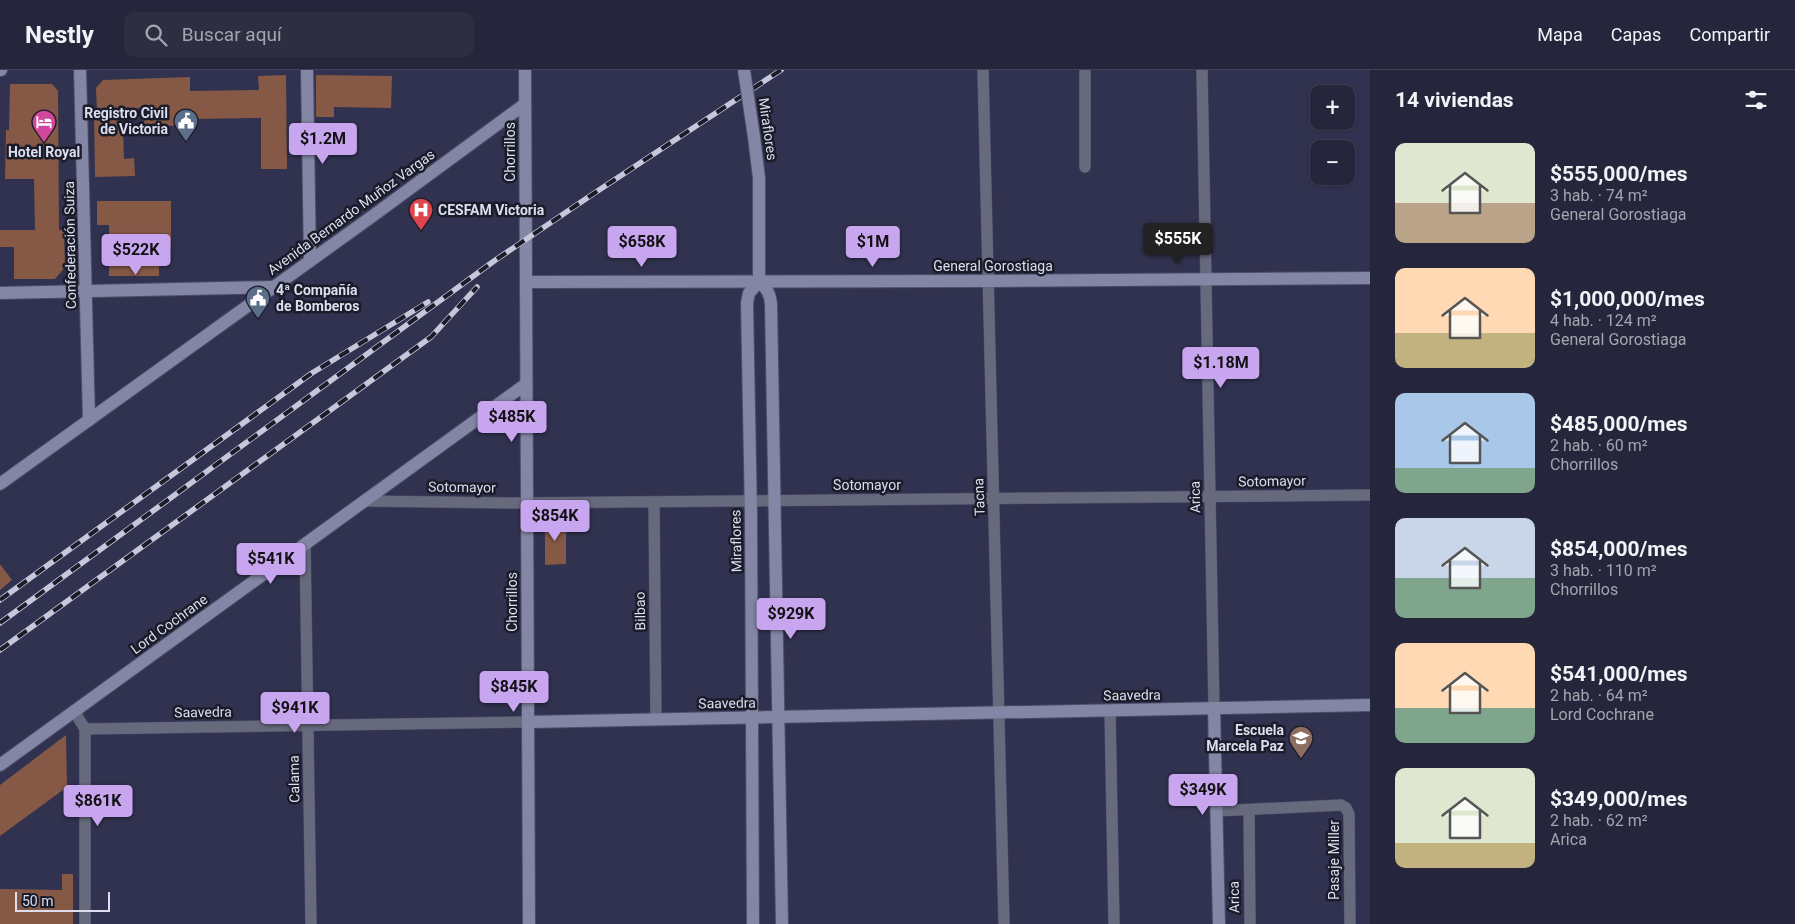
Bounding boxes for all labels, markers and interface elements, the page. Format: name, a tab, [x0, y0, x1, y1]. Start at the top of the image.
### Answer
search box	[124, 12, 474, 57]
text: Nestly	[25, 21, 94, 49]
icon: search	[142, 21, 170, 49]
text: Buscar aquí	[182, 23, 282, 46]
text: Mapa	[1537, 24, 1583, 45]
text: Capas	[1611, 24, 1661, 45]
text: Compartir	[1689, 24, 1770, 45]
map controls	[1310, 85, 1355, 185]
button: +	[1310, 85, 1355, 130]
icon: filters	[1742, 86, 1770, 114]
text: 14 viviendas	[1395, 88, 1514, 112]
street label: Miraflores	[756, 97, 780, 161]
place label: Registro Civil de Victoria	[84, 105, 168, 137]
public building icon: Registro Civil de Victoria	[173, 108, 199, 142]
hotel icon: Hotel Royal	[31, 109, 57, 143]
pin: $1.2M	[288, 122, 358, 165]
street label: Chorrillos	[502, 122, 518, 182]
text: $1.2M	[300, 129, 346, 148]
button: −	[1310, 140, 1355, 185]
place label: Hotel Royal	[8, 144, 80, 160]
street label: Avenida Bernardo Muñoz Vargas	[264, 146, 438, 278]
text: $555,000/mes	[1550, 162, 1688, 186]
icon: home	[1435, 163, 1495, 223]
street label: Confederación Suiza	[61, 181, 79, 309]
text: 3 hab. · 74 m²	[1550, 186, 1648, 205]
hospital icon: CESFAM Victoria	[408, 197, 434, 231]
place label: CESFAM Victoria	[438, 202, 545, 218]
text: General Gorostiaga	[1550, 205, 1687, 224]
pin: $555K	[1143, 222, 1213, 265]
pin: $658K	[607, 226, 677, 268]
pin: $1M	[849, 226, 897, 268]
text: $555K	[1155, 229, 1201, 248]
text: $658K	[619, 232, 665, 251]
text: $1M	[857, 232, 889, 251]
pin: $522K	[101, 234, 171, 276]
text: $522K	[113, 240, 159, 259]
street label: General Gorostiaga	[933, 258, 1053, 274]
place label: 4ª Compañía de Bomberos	[276, 282, 359, 314]
public building icon: 4ª Compañía de Bomberos	[245, 285, 271, 319]
text: $1,000,000/mes	[1550, 287, 1705, 311]
icon: home	[1435, 288, 1495, 348]
text: 4 hab. · 124 m²	[1550, 311, 1657, 330]
text: General Gorostiaga	[1550, 330, 1687, 349]
pin: $1.18M	[1180, 346, 1262, 389]
text: $1.18M	[1193, 353, 1249, 372]
pin: $485K	[477, 400, 547, 443]
text: $485K	[489, 407, 535, 426]
text: $485,000/mes	[1550, 412, 1688, 436]
icon: home	[1435, 413, 1495, 473]
text: 2 hab. · 60 m²	[1550, 436, 1648, 455]
text: Chorrillos	[1550, 455, 1618, 474]
street label: Sotomayor	[1238, 472, 1306, 490]
street label: Sotomayor	[833, 477, 901, 493]
street label: Sotomayor	[428, 478, 496, 496]
street label: Tacna	[970, 478, 988, 516]
street label: Arica	[1187, 481, 1203, 513]
pin: $854K	[520, 500, 590, 542]
text: $854K	[532, 506, 578, 525]
street label: Miraflores	[727, 509, 745, 573]
text: $854,000/mes	[1550, 537, 1688, 561]
icon: home	[1435, 538, 1495, 598]
pin: $541K	[236, 542, 306, 585]
text: $541K	[248, 549, 294, 568]
text: 3 hab. · 110 m²	[1550, 561, 1657, 580]
street label: Chorrillos	[504, 572, 520, 632]
text: Chorrillos	[1550, 580, 1618, 599]
street label: Lord Cochrane	[128, 591, 210, 657]
street label: Bilbao	[632, 591, 648, 631]
pin: $929K	[756, 598, 826, 640]
text: $929K	[768, 604, 814, 623]
text: $541,000/mes	[1550, 662, 1688, 686]
icon: home	[1435, 663, 1495, 723]
pin: $845K	[479, 670, 549, 713]
text: $845K	[491, 677, 537, 696]
street label: Saavedra	[1103, 686, 1161, 704]
text: 2 hab. · 64 m²	[1550, 686, 1648, 705]
pin: $941K	[260, 692, 330, 734]
street label: Saavedra	[698, 694, 756, 712]
text: $941K	[272, 698, 318, 717]
street label: Saavedra	[174, 703, 232, 721]
text: Lord Cochrane	[1550, 705, 1654, 724]
place label: Escuela Marcela Paz	[1206, 722, 1284, 754]
school or university icon: Escuela Marcela Paz	[1288, 725, 1314, 759]
street label: Calama	[286, 755, 302, 803]
pin: $349K	[1168, 774, 1238, 816]
text: $349K	[1180, 780, 1226, 799]
pin: $861K	[63, 784, 133, 827]
text: $349,000/mes	[1550, 787, 1688, 811]
icon: home	[1435, 788, 1495, 848]
text: $861K	[75, 791, 121, 810]
text: 2 hab. · 62 m²	[1550, 811, 1648, 830]
street label: Pasaje Miller	[1326, 820, 1342, 900]
text: Arica	[1550, 830, 1587, 849]
street label: Arica	[1226, 881, 1242, 913]
scale bar	[15, 889, 110, 912]
text: 50 m	[22, 893, 54, 909]

